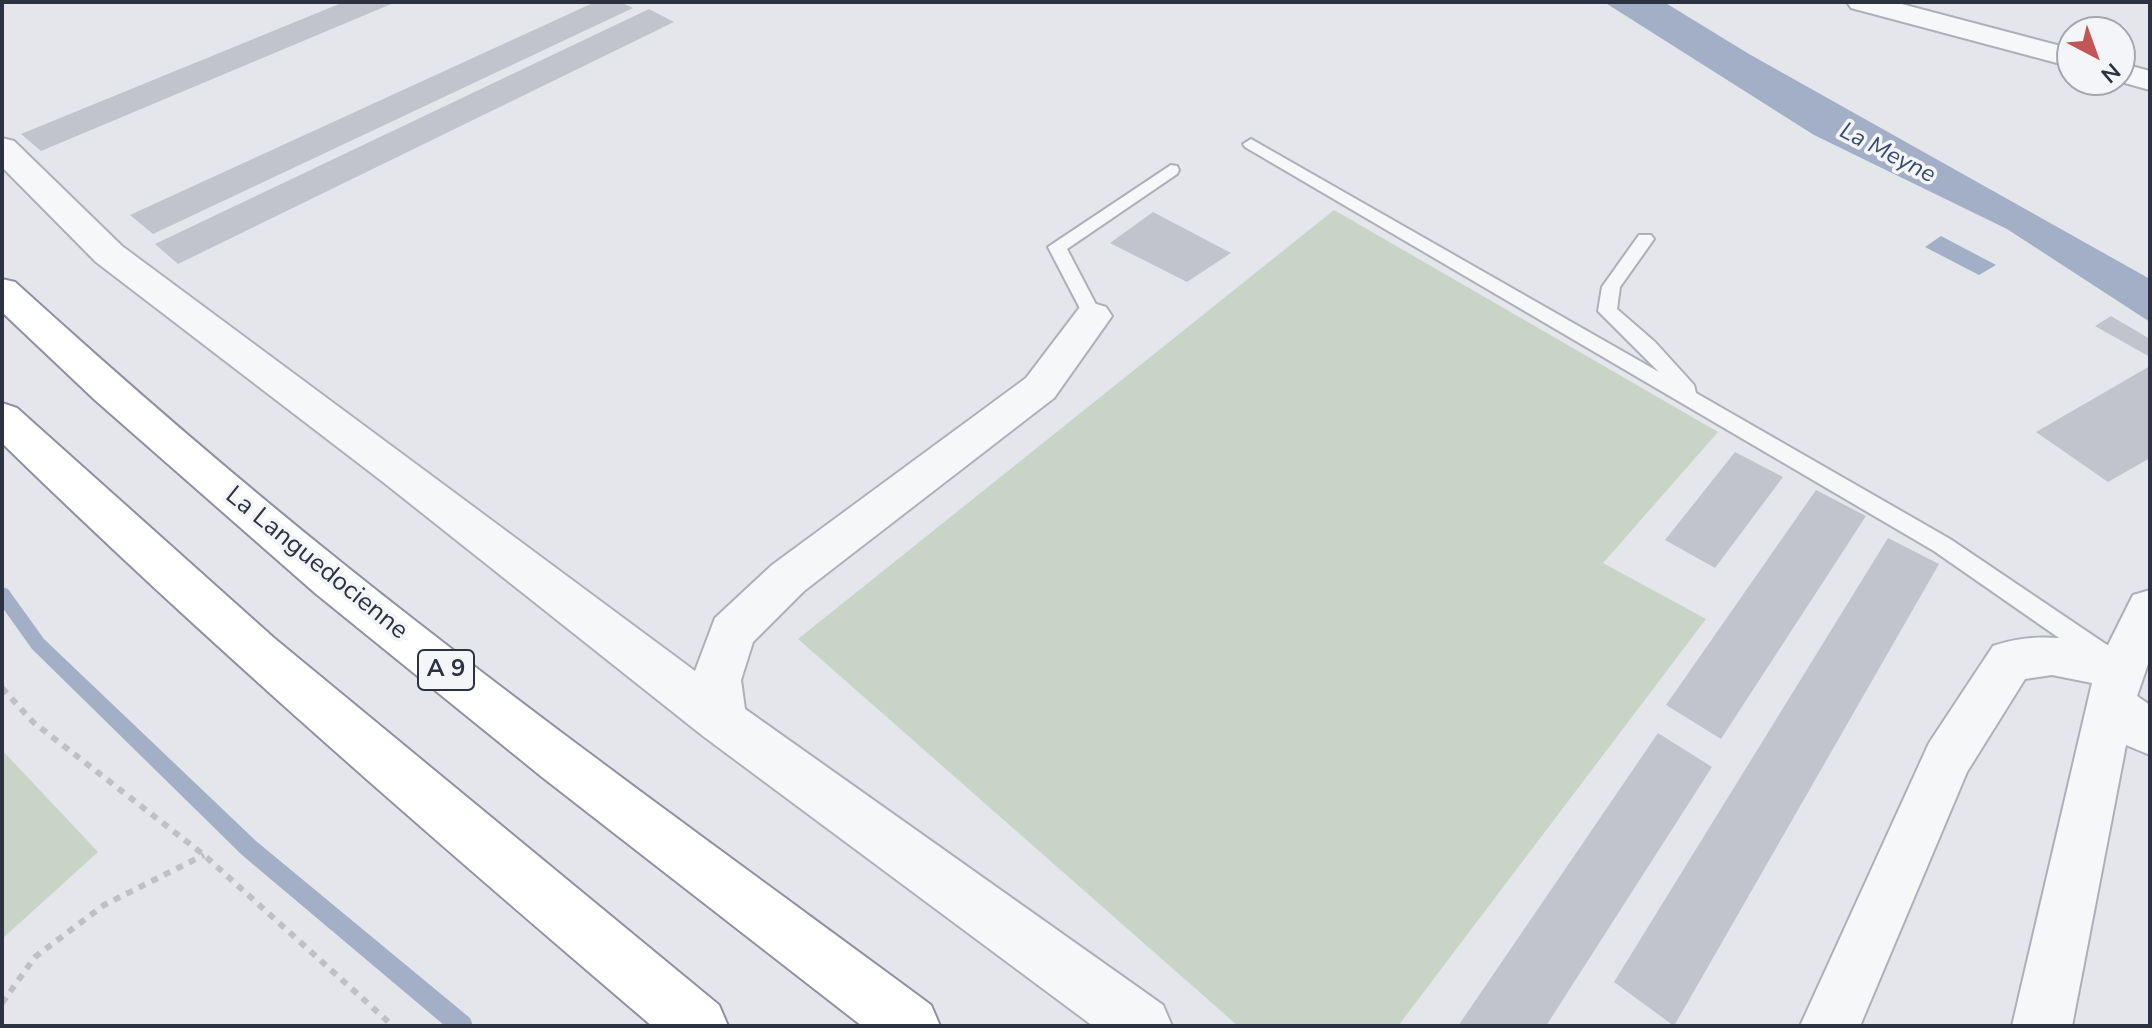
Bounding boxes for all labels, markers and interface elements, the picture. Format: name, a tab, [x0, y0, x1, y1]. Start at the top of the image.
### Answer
north arrow	[2056, 16, 2136, 96]
text: N	[2094, 56, 2126, 89]
water label: La Meyne	[1834, 118, 1940, 190]
street label: La Languedocienne	[218, 481, 414, 647]
road number: A 9	[418, 650, 474, 690]

